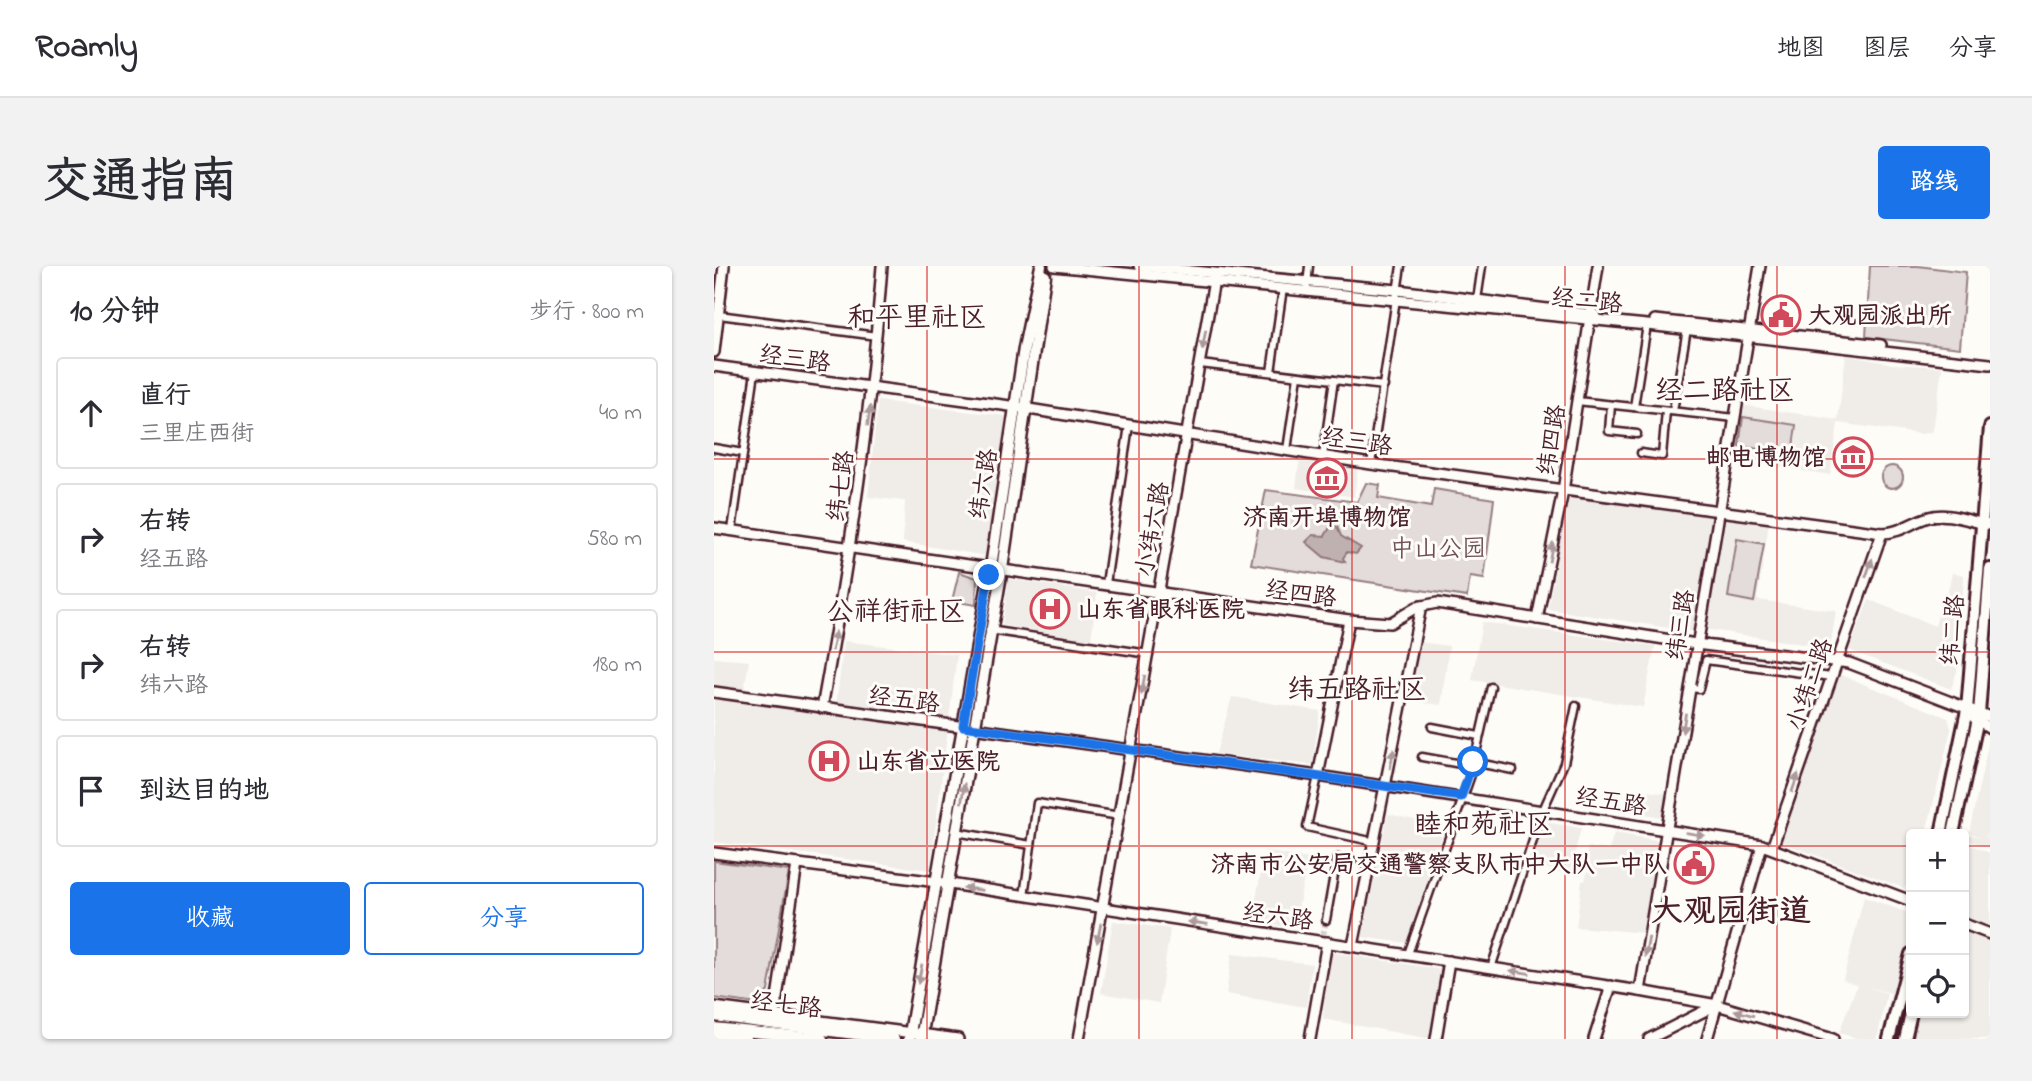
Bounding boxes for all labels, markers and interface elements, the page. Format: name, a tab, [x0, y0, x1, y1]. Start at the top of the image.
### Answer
text: Roamly	[35, 24, 138, 72]
text: 地图	[1777, 32, 1825, 67]
text: 图层	[1863, 32, 1911, 67]
text: 分享	[1949, 32, 1997, 67]
button: 路线	[1878, 146, 1990, 219]
text: 交通指南	[42, 148, 238, 220]
street label: 经二路	[1549, 281, 1624, 324]
text: 10 分钟	[70, 291, 160, 335]
public building icon: 大观园派出所	[1760, 294, 1802, 336]
text: 步行 · 800 m	[530, 296, 644, 329]
district label: 和平里社区	[847, 299, 987, 340]
place label: 大观园派出所	[1808, 300, 1952, 335]
one-way arrow	[1198, 329, 1209, 351]
street label: 经三路	[757, 338, 833, 383]
district label: 经二路社区	[1655, 372, 1795, 413]
text: 直行	[139, 378, 191, 416]
icon: ahead	[72, 394, 110, 432]
text: 40 m	[599, 397, 642, 430]
street label: 纬四路	[1531, 402, 1576, 479]
one-way arrow	[863, 405, 874, 427]
text: 三里庄西街	[139, 418, 254, 451]
street label: 经三路	[1318, 421, 1395, 466]
museum icon: 邮电博物馆	[1832, 436, 1874, 478]
place label: 邮电博物馆	[1706, 442, 1826, 477]
street label: 纬六路	[963, 446, 1008, 523]
street label: 纬七路	[820, 448, 865, 524]
museum icon: 济南开埠博物馆	[1306, 457, 1348, 499]
street label: 小纬六路	[1129, 479, 1180, 580]
place label: 济南开埠博物馆	[1243, 502, 1411, 537]
text: 右转	[139, 504, 191, 542]
icon: right	[72, 520, 110, 558]
text: 580 m	[587, 523, 642, 556]
park label: 中山公园	[1390, 533, 1486, 568]
one-way arrow	[1545, 541, 1556, 563]
text: 经五路	[139, 544, 208, 577]
one-way arrow	[1864, 558, 1875, 579]
route end	[973, 559, 1004, 590]
street label: 经四路	[1263, 573, 1339, 618]
street label: 纬三路	[1660, 587, 1705, 664]
hospital icon: 山东省眼科医院	[1029, 588, 1071, 630]
district label: 公祥街社区	[826, 593, 966, 634]
street label: 纬二路	[1934, 593, 1975, 668]
place label: 山东省眼科医院	[1077, 594, 1245, 629]
text: 右转	[139, 630, 191, 668]
one-way arrow	[829, 630, 840, 652]
street label: 小纬二路	[1779, 634, 1844, 736]
icon: right	[72, 646, 110, 684]
text: 180 m	[593, 649, 642, 682]
text: 纬六路	[139, 670, 208, 703]
district label: 纬五路社区	[1287, 671, 1427, 712]
one-way arrow	[1137, 674, 1148, 696]
street label: 经五路	[866, 680, 942, 723]
one-way arrow	[1678, 712, 1689, 734]
hospital icon: 山东省立医院	[808, 740, 850, 782]
place label: 山东省立医院	[856, 746, 1000, 781]
route start	[1457, 746, 1488, 777]
one-way arrow	[1387, 748, 1398, 770]
icon: arrive	[72, 772, 110, 810]
text: 到达目的地	[139, 773, 269, 811]
one-way arrow	[1790, 773, 1801, 794]
street label: 经五路	[1572, 781, 1649, 826]
one-way arrow	[958, 782, 969, 804]
district label: 睦和苑社区	[1414, 806, 1554, 847]
one-way arrow	[1685, 829, 1707, 840]
map controls	[1906, 829, 1969, 1018]
button: +	[1906, 829, 1969, 892]
public building icon: 济南市公安局交通警察支队市中大队一中队	[1673, 843, 1715, 885]
place label: 济南市公安局交通警察支队市中大队一中队	[1211, 849, 1667, 884]
button: 收藏	[70, 882, 350, 955]
button: 分享	[364, 882, 644, 955]
one-way arrow	[962, 883, 984, 894]
district label: 大观园街道	[1651, 890, 1811, 937]
button: −	[1906, 892, 1969, 955]
street label: 经六路	[1240, 896, 1316, 941]
one-way arrow	[1187, 918, 1209, 929]
one-way arrow	[1093, 922, 1104, 944]
one-way arrow	[1641, 936, 1652, 958]
button: locate	[1906, 955, 1969, 1018]
one-way arrow	[914, 963, 925, 985]
one-way arrow	[1509, 966, 1531, 977]
street label: 经七路	[748, 985, 824, 1028]
one-way arrow	[1732, 1007, 1754, 1018]

